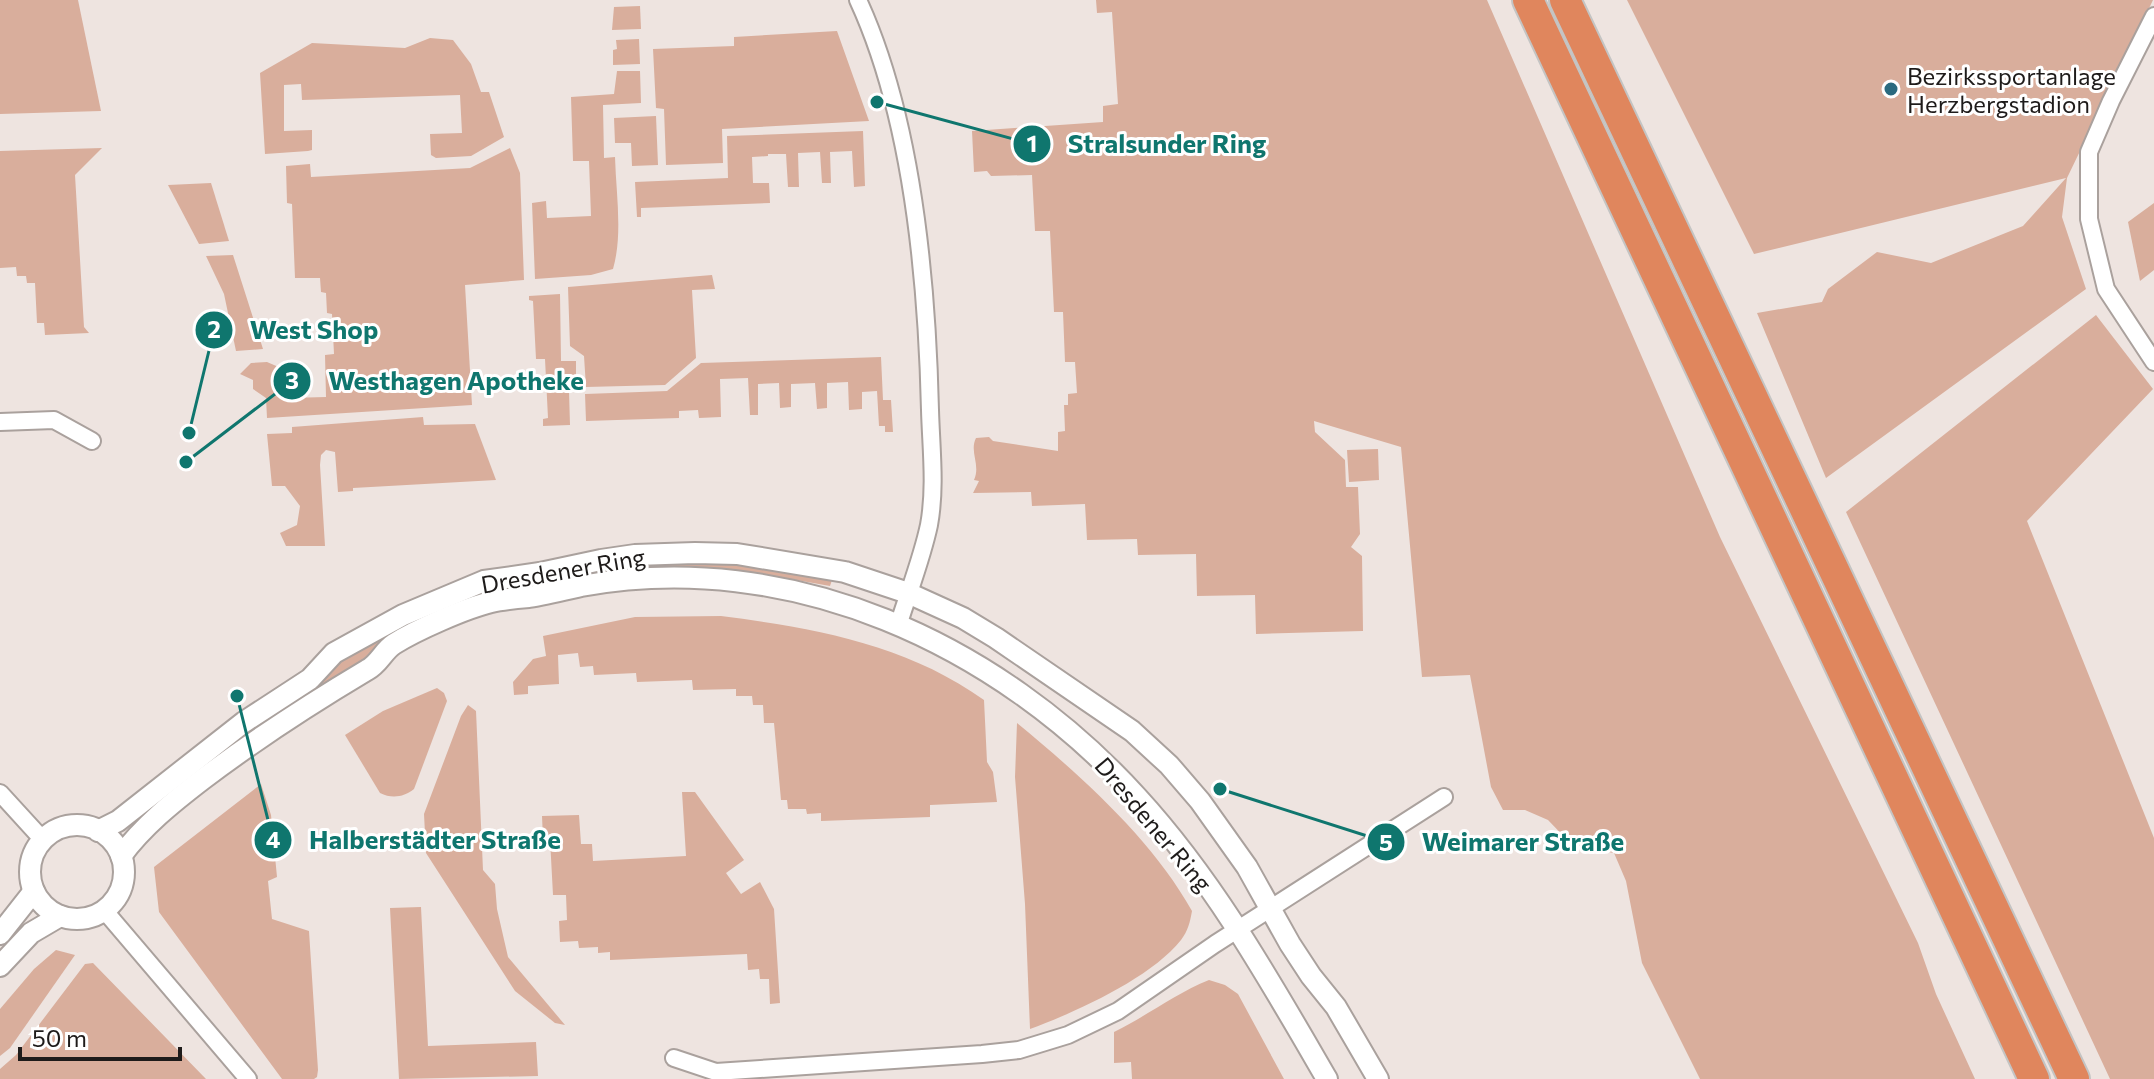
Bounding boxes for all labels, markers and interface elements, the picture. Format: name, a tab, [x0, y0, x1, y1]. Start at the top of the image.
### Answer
place label: Bezirkssportanlage Herzbergstadion	[1907, 61, 2116, 118]
marker: Bezirkssportanlage Herzbergstadion	[1882, 80, 1900, 98]
callout: Stralsunder Ring	[1012, 119, 1282, 169]
text: Stralsunder Ring	[1068, 127, 1266, 158]
text: 1	[1027, 128, 1037, 157]
callout: West Shop	[194, 305, 395, 355]
text: West Shop	[250, 313, 378, 344]
text: 2	[207, 314, 221, 343]
callout: Westhagen Apotheke	[272, 356, 600, 406]
text: Westhagen Apotheke	[328, 364, 584, 395]
text: 3	[285, 365, 299, 394]
street label: Dresdener Ring	[478, 541, 648, 599]
street label: Dresdener Ring	[1089, 751, 1219, 897]
callout: Halberstädter Straße	[253, 815, 577, 865]
callout: Weimarer Straße	[1366, 817, 1641, 867]
text: Halberstädter Straße	[309, 823, 561, 854]
text: 4	[266, 824, 281, 853]
text: Weimarer Straße	[1422, 825, 1624, 856]
text: 5	[1379, 827, 1393, 856]
scale bar	[20, 1011, 180, 1061]
text: 50 m	[32, 1023, 87, 1052]

